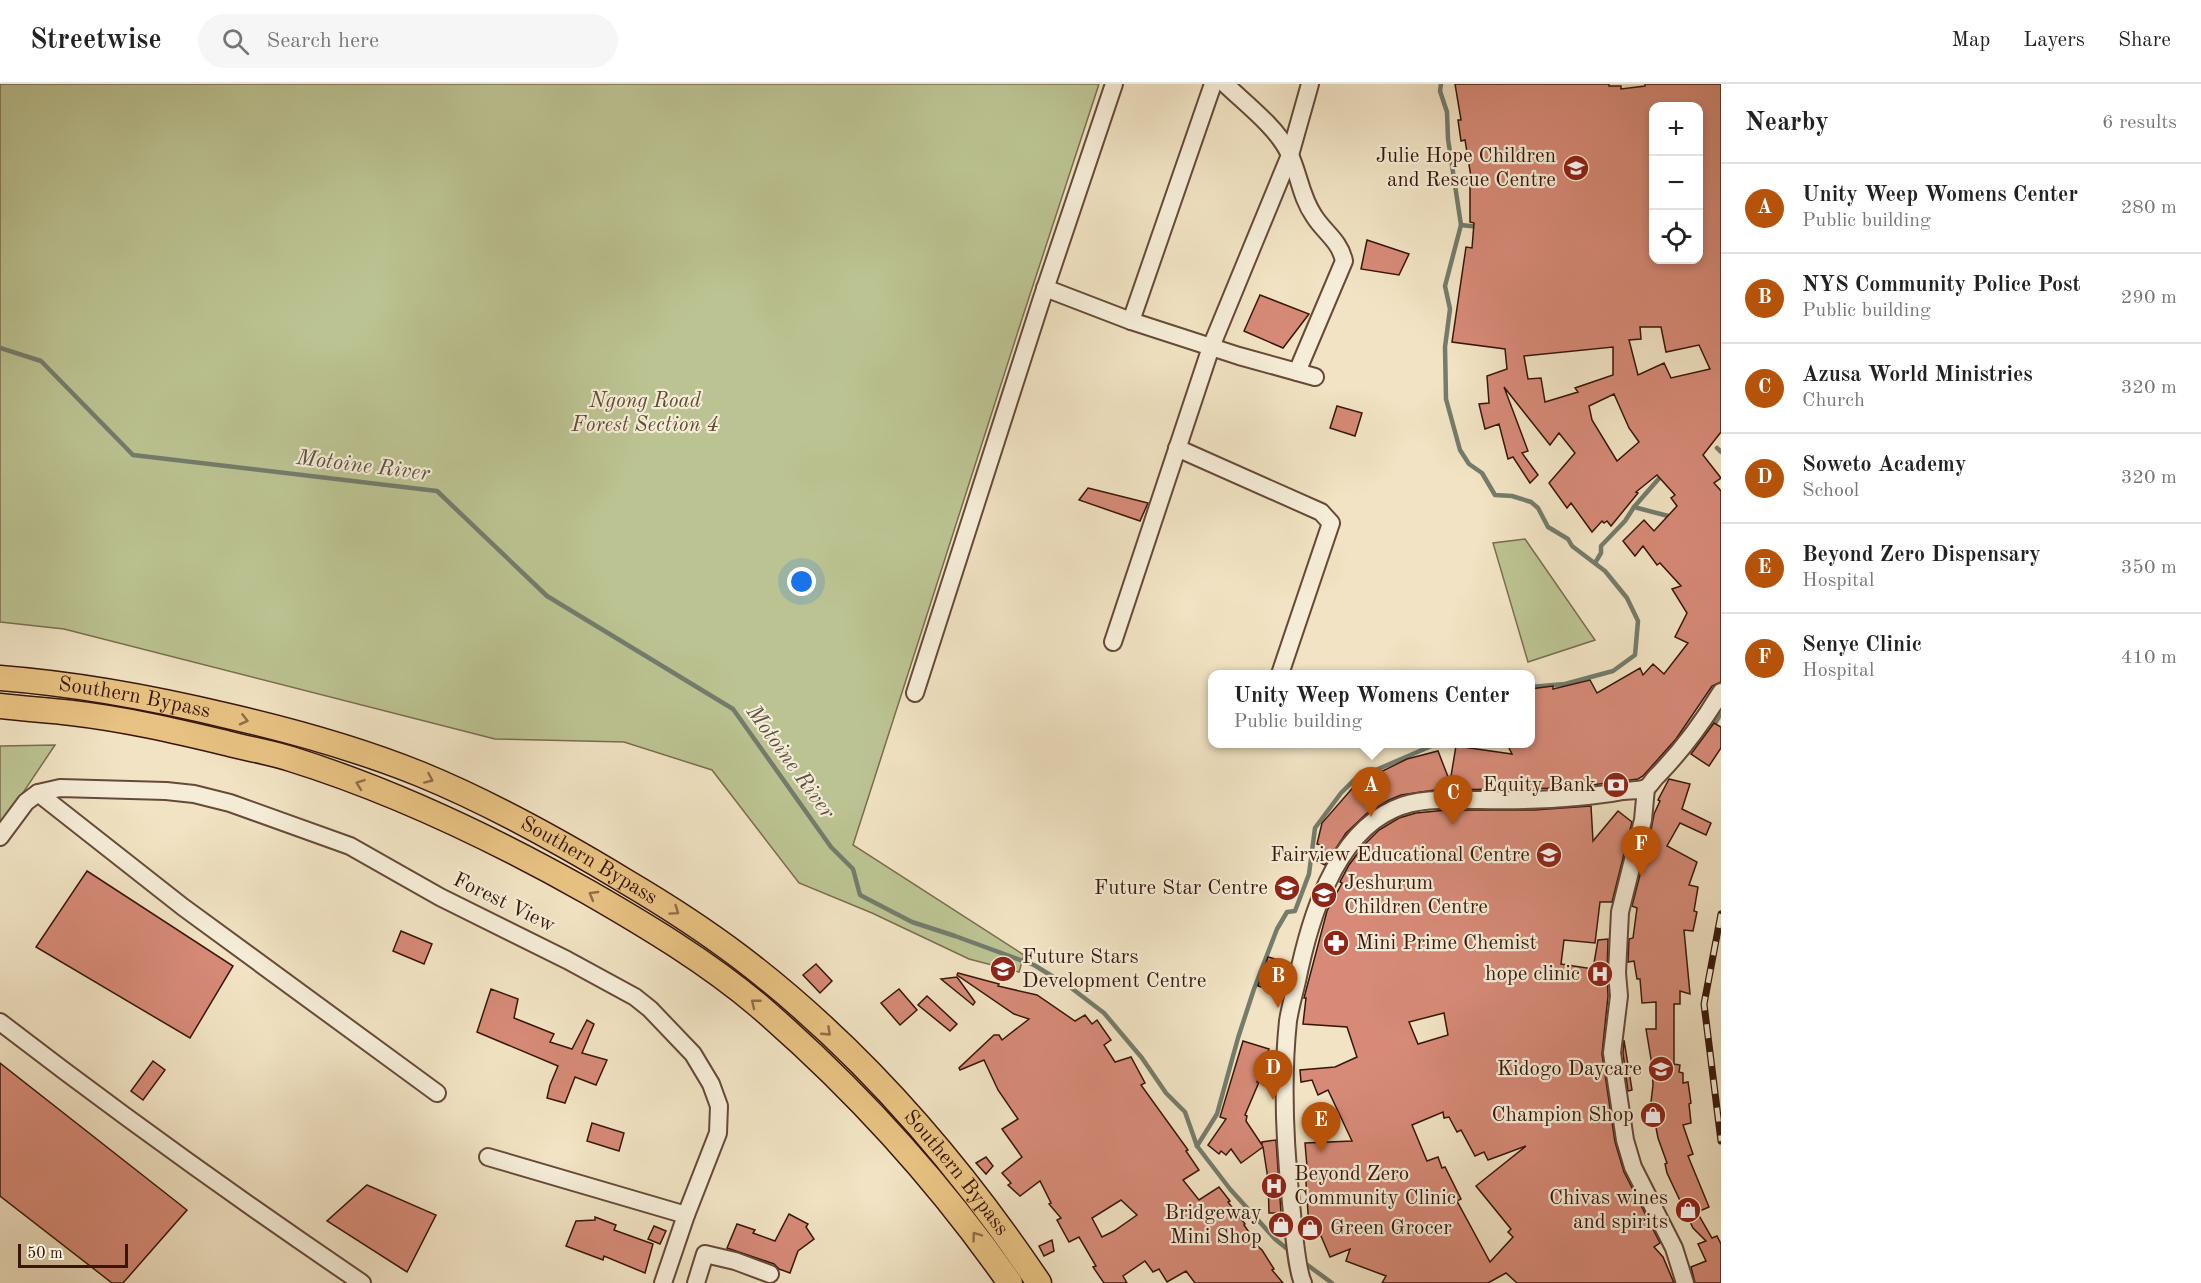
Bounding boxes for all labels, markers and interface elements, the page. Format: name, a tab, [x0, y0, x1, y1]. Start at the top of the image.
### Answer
search box	[198, 14, 618, 68]
icon: search	[219, 25, 252, 58]
text: Streetwise	[30, 27, 162, 55]
text: Search here	[267, 30, 379, 52]
text: Map	[1951, 30, 1990, 51]
text: Layers	[2023, 30, 2085, 51]
text: Share	[2118, 30, 2171, 51]
map controls	[1649, 102, 1703, 264]
button: +	[1649, 102, 1703, 156]
text: Nearby	[1745, 110, 1829, 136]
text: 6 results	[2102, 113, 2177, 133]
place label: Julie Hope Children and Rescue Centre	[1376, 146, 1556, 191]
school or university icon: Julie Hope Children and Rescue Centre	[1561, 153, 1591, 183]
button: −	[1649, 156, 1703, 210]
text: Unity Weep Womens Center	[1802, 184, 2078, 206]
text: A	[1757, 198, 1772, 218]
text: 280 m	[2121, 198, 2177, 218]
button: locate	[1649, 210, 1703, 264]
text: Public building	[1802, 211, 1931, 231]
text: NYS Community Police Post	[1802, 274, 2081, 296]
text: B	[1757, 288, 1772, 308]
text: 290 m	[2121, 288, 2177, 308]
text: Public building	[1802, 301, 1931, 321]
text: Azusa World Ministries	[1802, 364, 2033, 386]
text: C	[1758, 378, 1771, 398]
text: 320 m	[2121, 378, 2177, 398]
park label: Ngong Road Forest Section 4	[570, 391, 719, 436]
text: Church	[1802, 391, 1865, 411]
water label: Motoine River	[294, 447, 431, 485]
text: Soweto Academy	[1802, 454, 1966, 476]
text: D	[1757, 468, 1772, 488]
text: 320 m	[2121, 468, 2177, 488]
text: School	[1802, 481, 1859, 501]
text: Beyond Zero Dispensary	[1802, 544, 2041, 566]
text: E	[1758, 558, 1771, 578]
text: 350 m	[2121, 558, 2177, 578]
your location	[787, 567, 816, 596]
text: Hospital	[1802, 571, 1874, 591]
text: Senye Clinic	[1802, 634, 1922, 656]
text: F	[1758, 648, 1771, 668]
text: 410 m	[2121, 648, 2177, 668]
text: Hospital	[1802, 661, 1874, 681]
popup	[1208, 670, 1535, 748]
street label: Southern Bypass	[57, 674, 213, 722]
text: Unity Weep Womens Center	[1234, 685, 1509, 707]
water label: Motoine River	[741, 700, 839, 823]
one-way arrow	[238, 712, 248, 725]
text: Public building	[1234, 712, 1362, 732]
pin: A	[1352, 768, 1390, 817]
bank icon: Equity Bank	[1601, 770, 1631, 800]
one-way arrow	[423, 771, 434, 783]
place label: Equity Bank	[1483, 775, 1596, 796]
pin: C	[1434, 776, 1472, 825]
one-way arrow	[356, 779, 366, 792]
street label: Southern Bypass	[517, 813, 661, 908]
pin: F	[1622, 826, 1660, 876]
school or university icon: Fairview Educational Centre	[1534, 840, 1564, 870]
place label: Fairview Educational Centre	[1270, 845, 1530, 866]
street label: Forest View	[450, 869, 558, 937]
school or university icon: Future Star Centre	[1272, 873, 1302, 903]
place label: Jeshurum Children Centre	[1344, 873, 1488, 918]
place label: Future Star Centre	[1094, 878, 1268, 899]
school or university icon: Jeshurum Children Centre	[1309, 880, 1339, 910]
one-way arrow	[589, 891, 599, 902]
one-way arrow	[668, 904, 679, 915]
pharmacy icon: Mini Prime Chemist	[1321, 928, 1351, 958]
place label: Mini Prime Chemist	[1356, 933, 1537, 954]
place label: Future Stars Development Centre	[1022, 947, 1206, 992]
school or university icon: Future Stars Development Centre	[988, 954, 1018, 984]
pin: B	[1258, 958, 1298, 1008]
hospital icon: hope clinic	[1585, 959, 1615, 989]
place label: hope clinic	[1485, 964, 1580, 985]
one-way arrow	[751, 1000, 762, 1011]
one-way arrow	[820, 1025, 831, 1036]
pin: D	[1254, 1050, 1292, 1100]
school or university icon: Kidogo Daycare	[1646, 1054, 1676, 1084]
place label: Kidogo Daycare	[1497, 1059, 1642, 1080]
shop icon: Champion Shop	[1638, 1100, 1668, 1130]
pin: E	[1302, 1102, 1340, 1152]
place label: Champion Shop	[1492, 1105, 1634, 1126]
street label: Southern Bypass	[900, 1106, 1013, 1239]
place label: Beyond Zero Community Clinic	[1294, 1164, 1456, 1209]
hospital icon: Beyond Zero Community Clinic	[1259, 1171, 1289, 1201]
place label: Chivas wines and spirits	[1549, 1188, 1668, 1233]
shop icon: Chivas wines and spirits	[1673, 1195, 1703, 1225]
place label: Bridgeway Mini Shop	[1164, 1203, 1262, 1248]
shop icon: Bridgeway Mini Shop	[1266, 1210, 1296, 1240]
shop icon: Green Grocer	[1295, 1213, 1325, 1243]
place label: Green Grocer	[1330, 1218, 1452, 1239]
one-way arrow	[972, 1231, 983, 1242]
scale bar	[18, 1241, 128, 1268]
text: 50 m	[27, 1246, 63, 1262]

